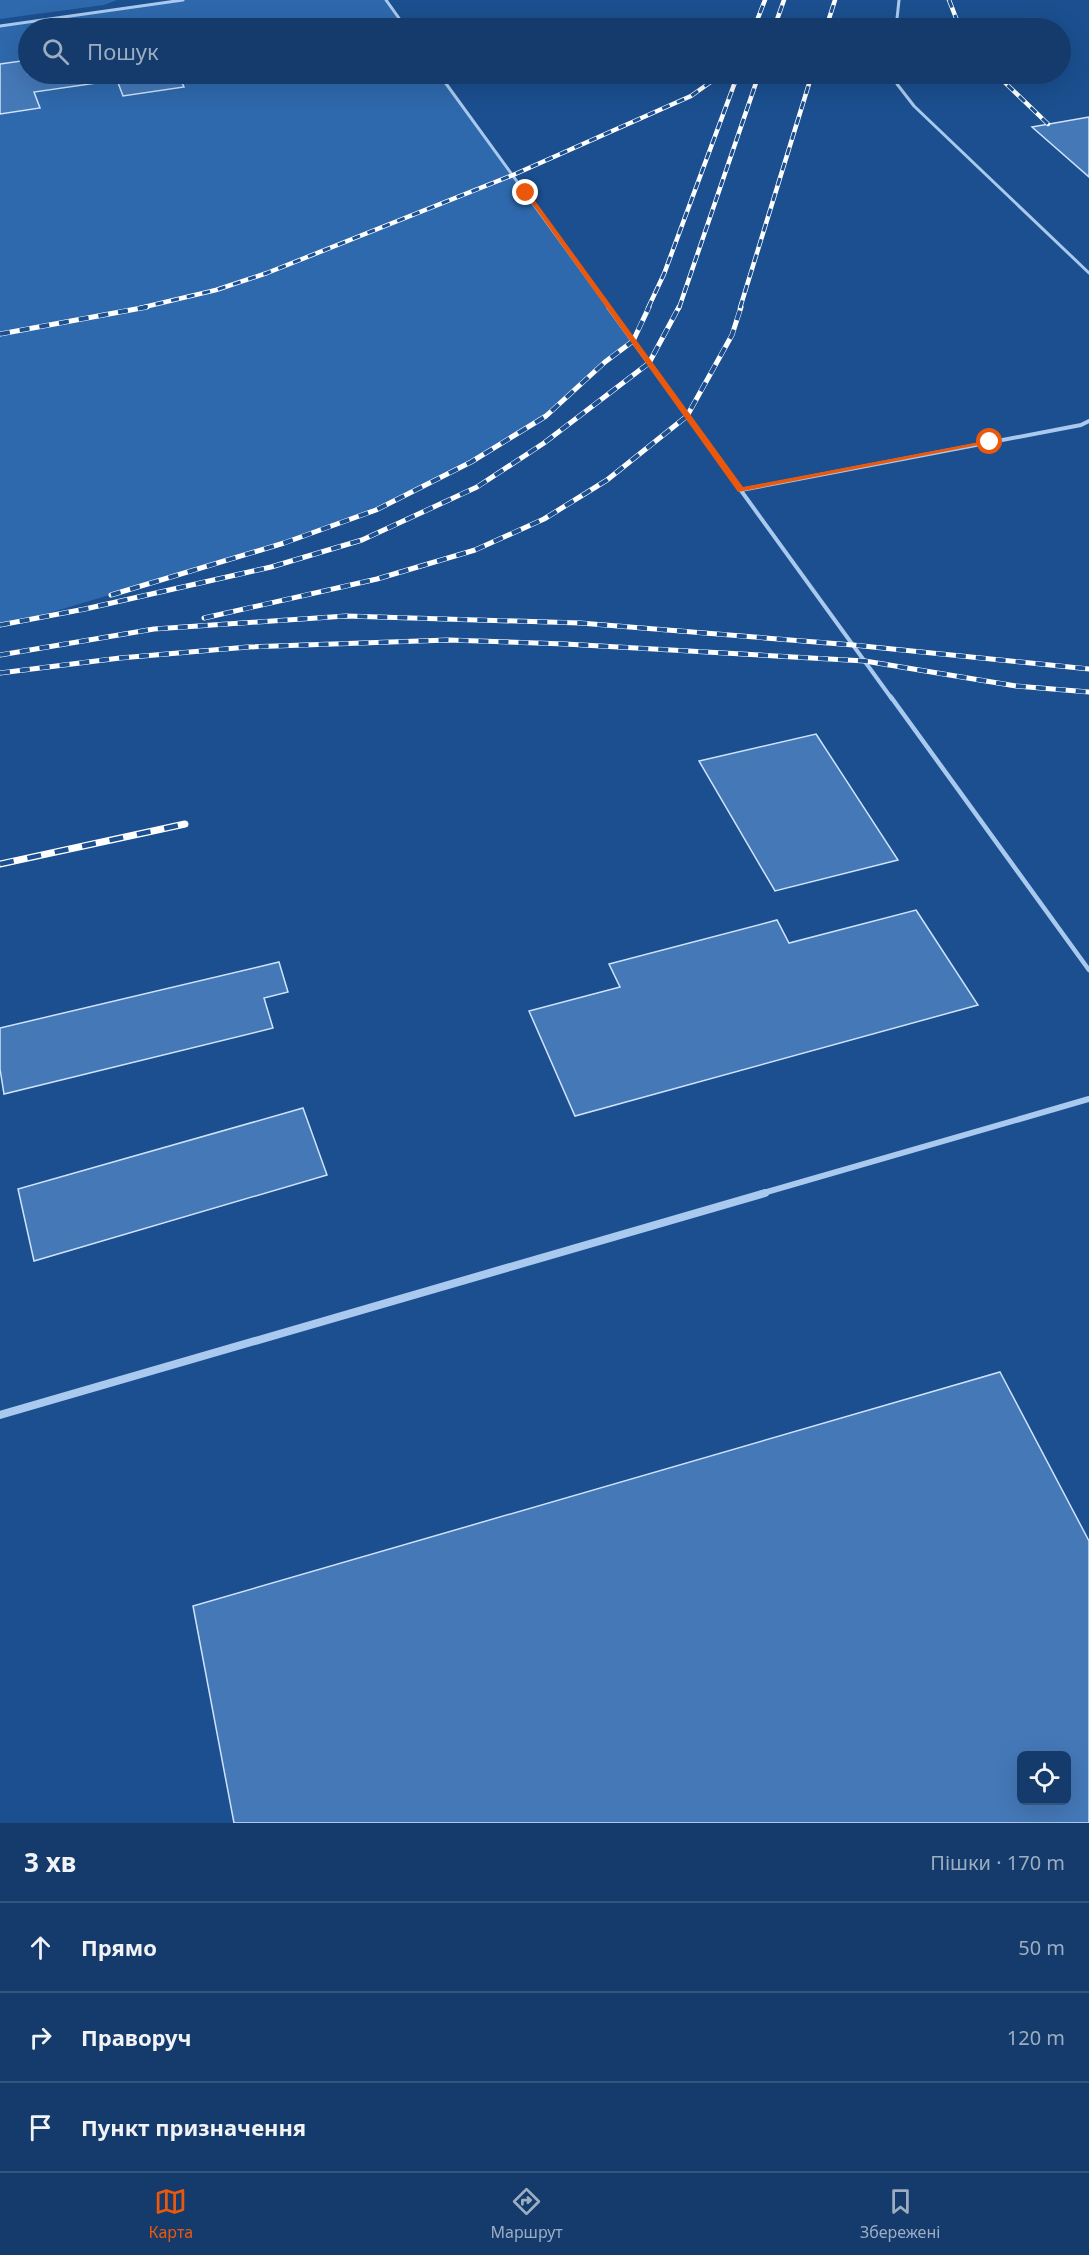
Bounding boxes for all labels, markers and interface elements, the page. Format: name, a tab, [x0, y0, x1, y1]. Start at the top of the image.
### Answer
search box	[18, 18, 1071, 84]
icon: search	[39, 35, 72, 68]
text: Пошук	[87, 36, 159, 66]
route end	[512, 179, 538, 205]
route start	[976, 428, 1002, 454]
map controls	[1017, 1751, 1071, 1805]
button: locate	[1017, 1751, 1071, 1805]
text: 3 хв	[24, 1844, 76, 1880]
text: Пішки · 170 m	[930, 1849, 1065, 1876]
icon: ahead	[24, 1931, 57, 1964]
text: Прямо	[81, 1932, 157, 1962]
text: 50 m	[1018, 1934, 1065, 1961]
icon: right	[24, 2021, 57, 2054]
text: Праворуч	[81, 2022, 192, 2052]
text: 120 m	[1007, 2024, 1065, 2051]
icon: arrive	[24, 2111, 57, 2144]
text: Пункт призначення	[81, 2112, 306, 2142]
tab: Карта	[149, 2185, 193, 2243]
tab: Маршрут	[490, 2185, 563, 2243]
tab: Збережені	[860, 2185, 940, 2243]

